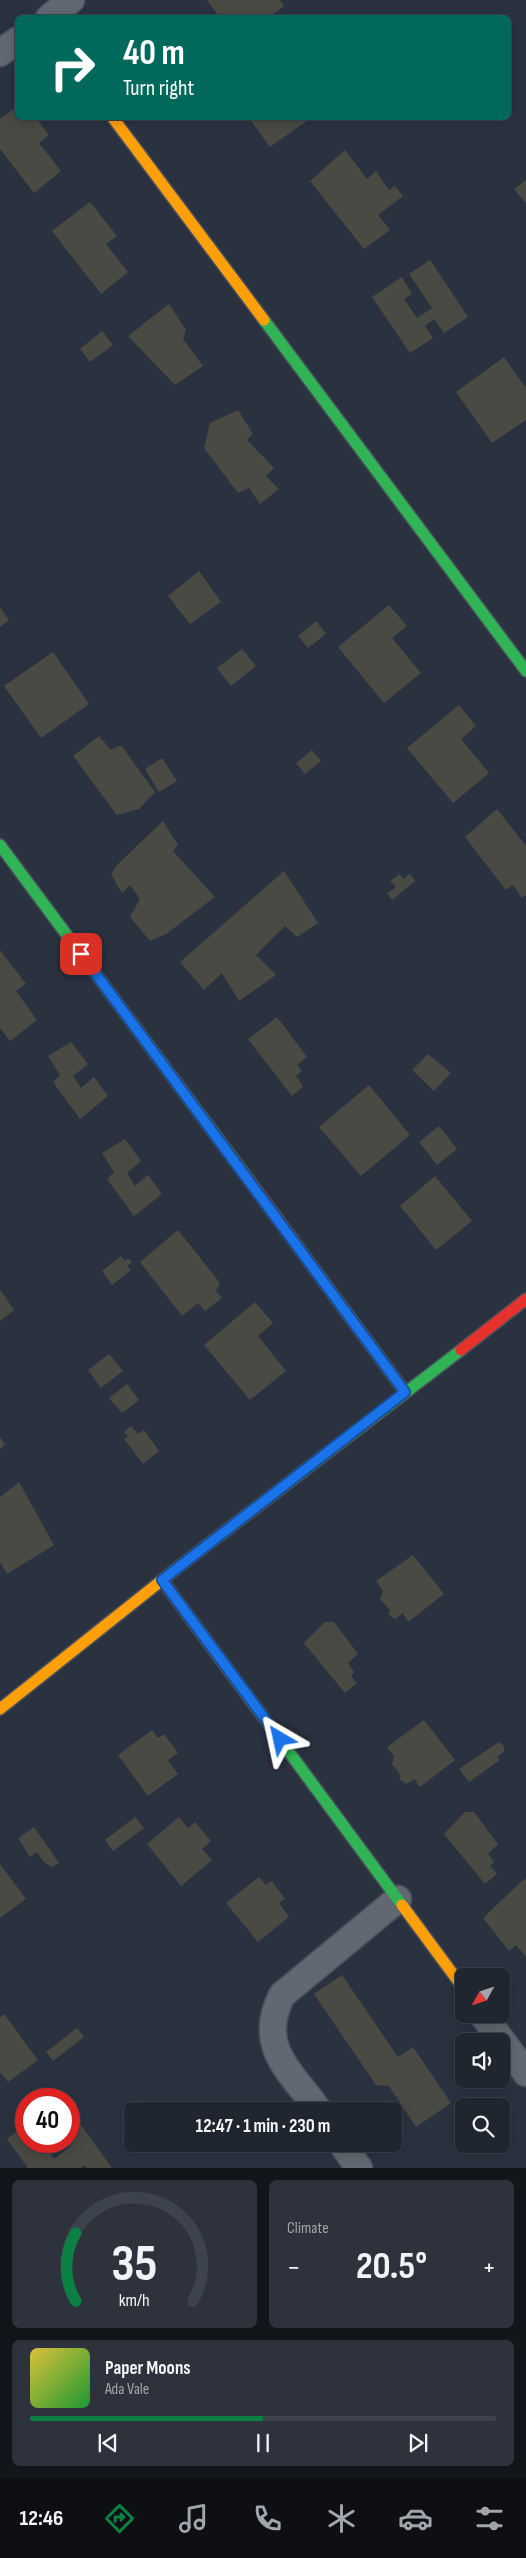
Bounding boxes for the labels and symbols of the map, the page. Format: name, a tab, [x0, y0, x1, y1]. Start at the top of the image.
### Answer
pin	[60, 933, 102, 975]
position arrow	[253, 1712, 305, 1764]
north arrow	[455, 1968, 510, 2022]
speed limit sign: 40	[15, 2088, 80, 2153]

